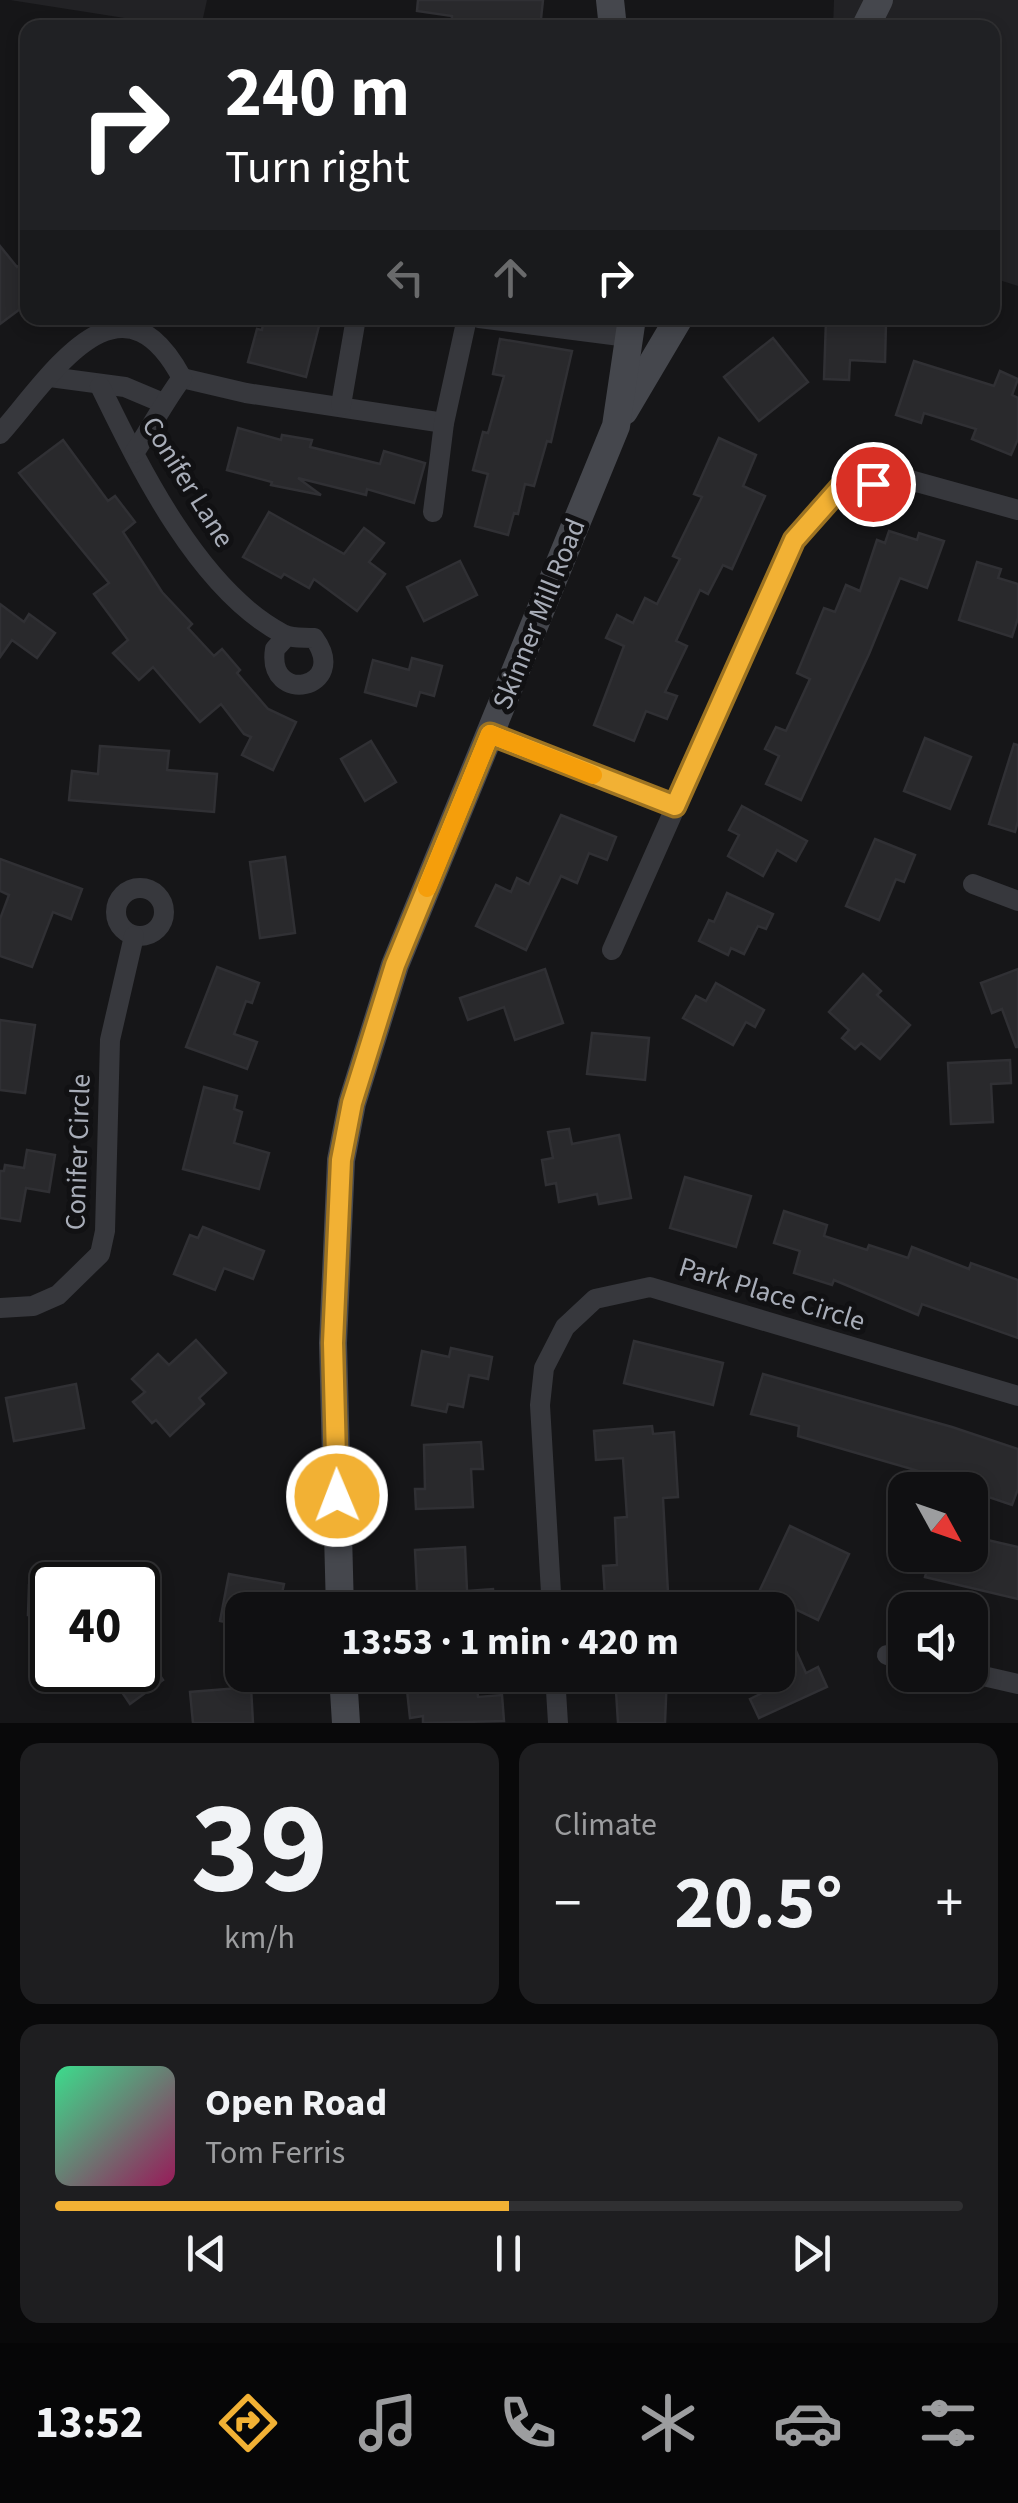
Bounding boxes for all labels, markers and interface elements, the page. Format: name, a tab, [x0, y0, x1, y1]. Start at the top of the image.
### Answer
text: 240 m	[225, 43, 410, 143]
icon: right	[60, 60, 190, 190]
text: Turn right	[225, 136, 410, 200]
icon: left	[378, 250, 433, 305]
icon: ahead	[483, 250, 538, 305]
icon: right	[588, 250, 643, 305]
street label: Conifer Lane	[132, 409, 244, 555]
pin	[831, 442, 916, 527]
icon: arrive	[846, 457, 901, 512]
street label: Skinner Mill Road	[482, 513, 596, 715]
street label: Conifer Circle	[55, 1073, 101, 1231]
street label: Park Place Circle	[674, 1247, 870, 1341]
position arrow	[285, 1444, 389, 1548]
north arrow	[888, 1472, 988, 1572]
map controls	[888, 1472, 988, 1692]
speed limit sign: 40	[30, 1562, 160, 1692]
button: sound	[888, 1592, 988, 1692]
text: 13:53 · 1 min · 420 m	[341, 1615, 679, 1669]
text: 39	[191, 1757, 328, 1942]
text: Climate	[554, 1802, 657, 1848]
text: 20.5°	[674, 1850, 843, 1957]
text: −	[554, 1865, 581, 1943]
text: +	[936, 1865, 963, 1943]
text: km/h	[224, 1915, 295, 1961]
text: Open Road	[205, 2076, 387, 2130]
text: Tom Ferris	[205, 2130, 345, 2176]
icon: previous	[179, 2226, 234, 2281]
icon: pause	[481, 2226, 536, 2281]
icon: next	[784, 2226, 839, 2281]
icon: directions	[213, 2388, 283, 2458]
icon: music	[353, 2388, 423, 2458]
icon: phone	[493, 2388, 563, 2458]
icon: climate	[633, 2388, 703, 2458]
icon: car	[773, 2388, 843, 2458]
icon: filters	[913, 2388, 983, 2458]
text: 13:52	[35, 2391, 144, 2455]

